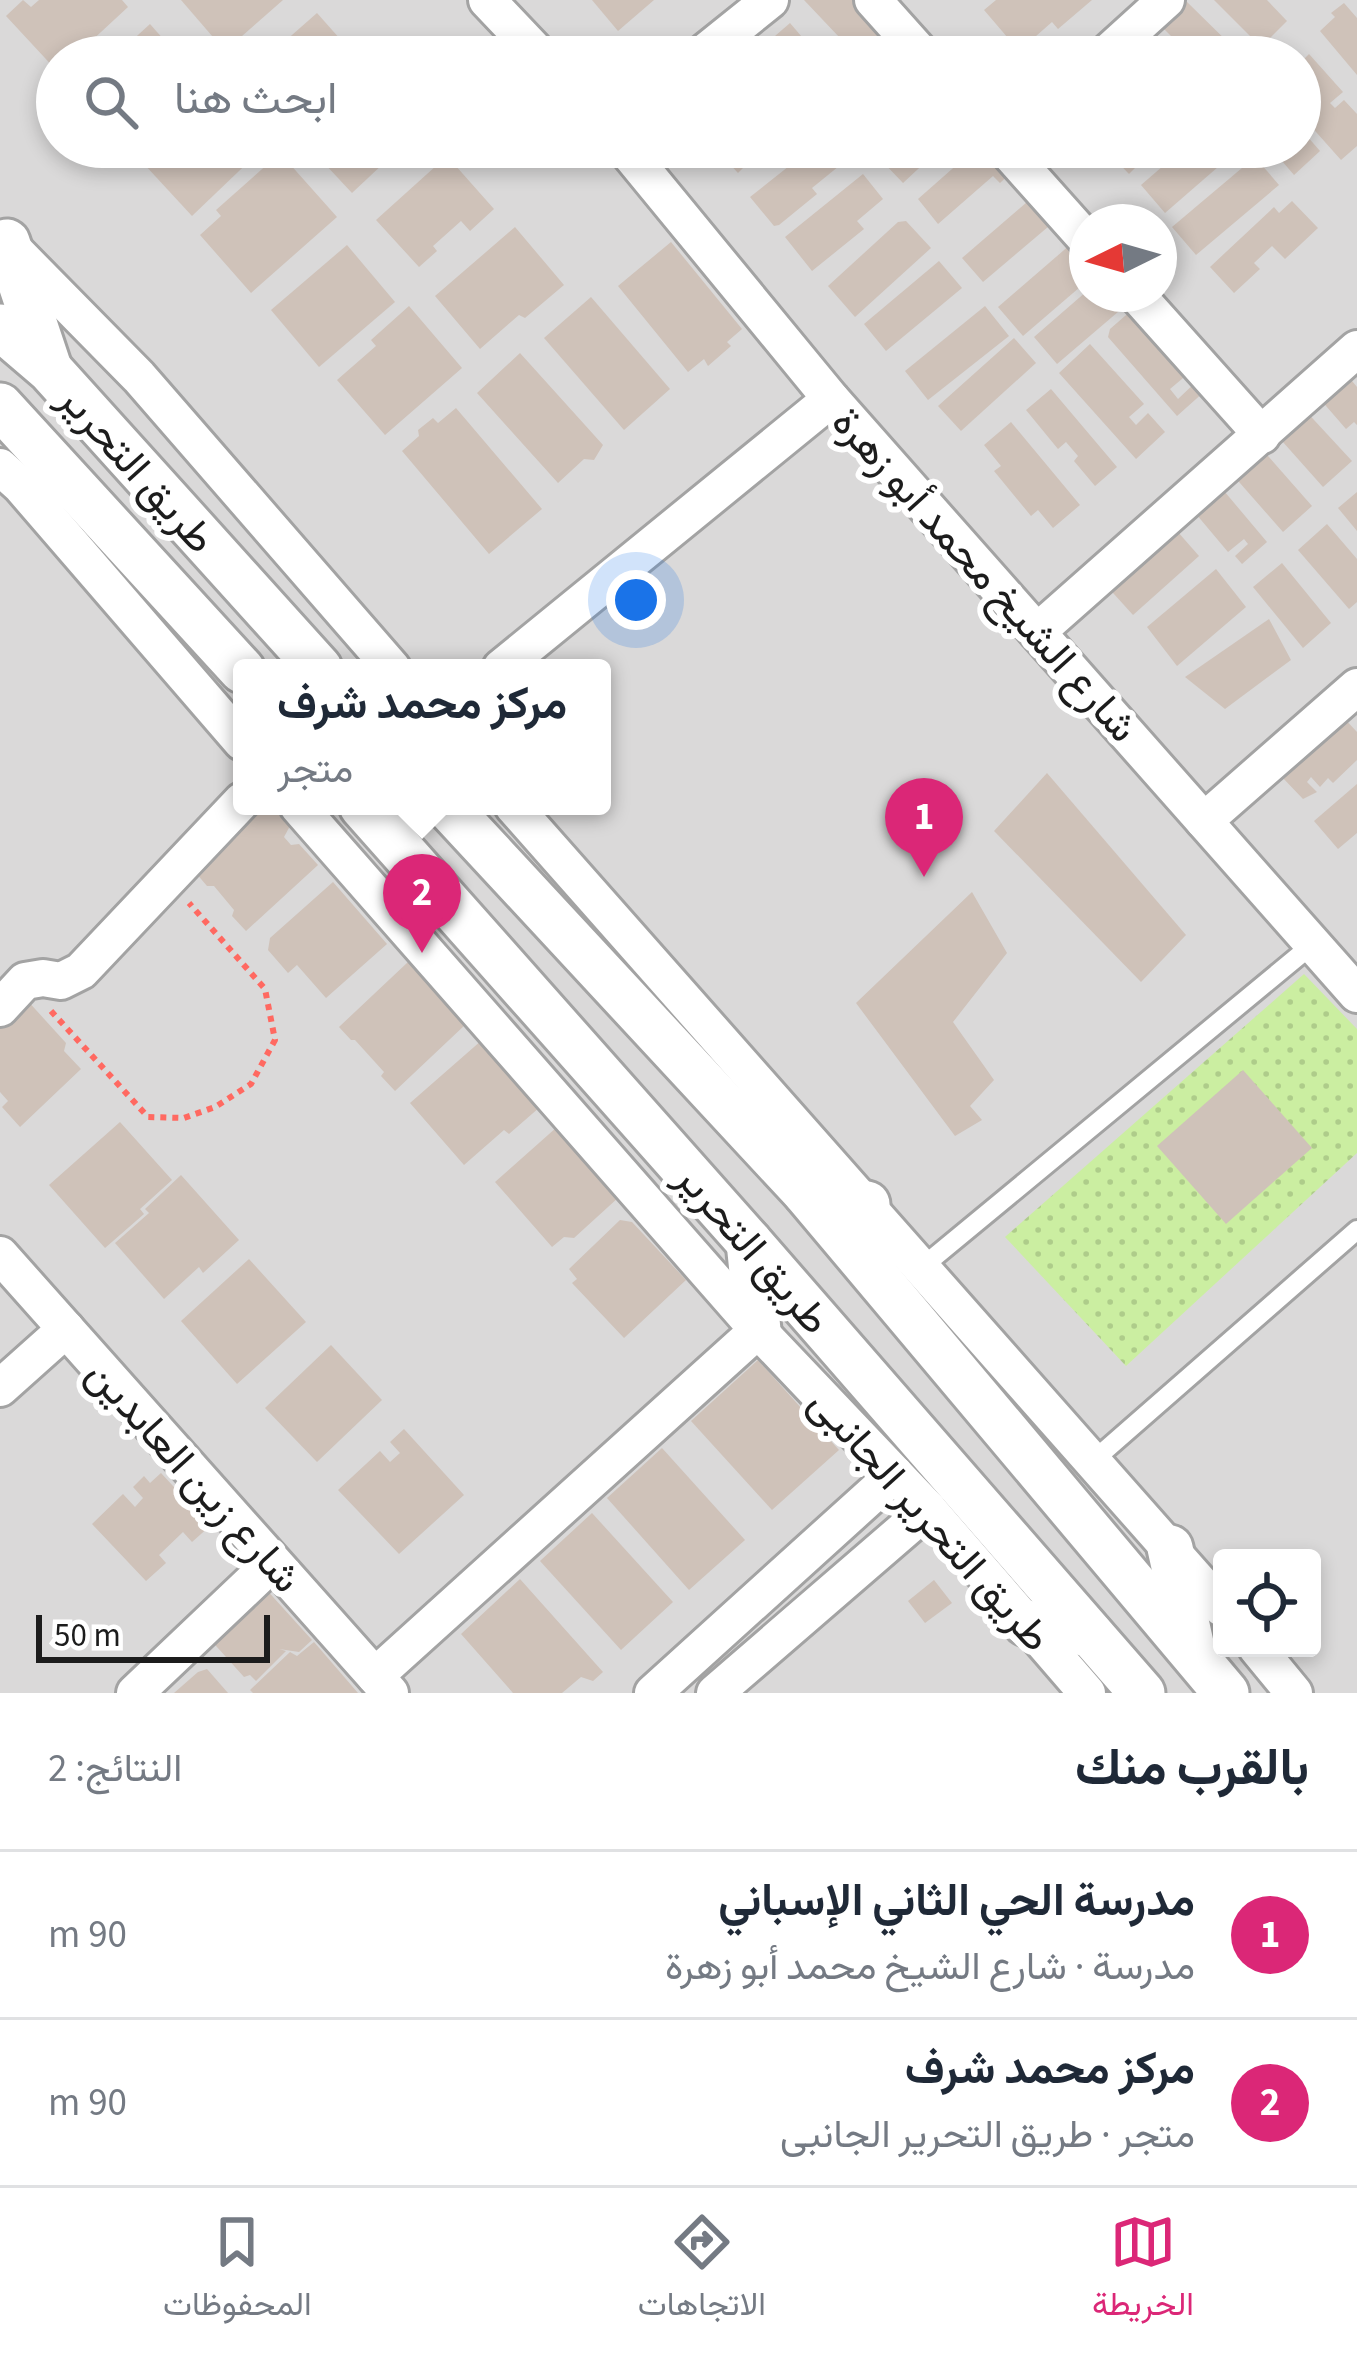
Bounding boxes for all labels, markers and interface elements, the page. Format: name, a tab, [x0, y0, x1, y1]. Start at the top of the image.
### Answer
search box	[36, 36, 1321, 168]
text: ابحث هنا	[174, 67, 337, 131]
icon: search	[78, 69, 144, 135]
north arrow	[1069, 204, 1177, 312]
street label: طريق التحرير	[43, 371, 229, 567]
street label: شارع الشيخ محمد أبو زهرة	[817, 394, 1152, 756]
your location	[606, 570, 666, 630]
popup	[233, 659, 611, 815]
text: مركز محمد شرف	[277, 672, 567, 736]
text: متجر	[277, 742, 353, 798]
pin: 1	[885, 778, 963, 877]
pin: 2	[383, 854, 461, 953]
street label: طريق التحرير	[660, 1150, 844, 1348]
street label: شارع زين العابدين	[72, 1346, 315, 1607]
street label: طريق التحرير الجانبى	[794, 1375, 1065, 1666]
map controls	[1213, 1549, 1321, 1657]
button: locate	[1213, 1549, 1321, 1657]
scale bar	[36, 1609, 270, 1662]
text: 50 m	[54, 1612, 121, 1659]
text: بالقرب منك	[1075, 1732, 1309, 1804]
text: النتائج: 2	[48, 1741, 182, 1797]
text: مدرسة الحي الثاني الإسباني	[718, 1869, 1195, 1933]
text: 90 m	[48, 1907, 127, 1963]
text: 1	[1260, 1907, 1280, 1963]
text: مدرسة · شارع الشيخ محمد أبو زهرة	[665, 1939, 1195, 1995]
text: مركز محمد شرف	[905, 2037, 1195, 2101]
text: 90 m	[48, 2075, 127, 2131]
text: 2	[1260, 2075, 1280, 2131]
text: متجر · طريق التحرير الجانبى	[780, 2107, 1195, 2163]
tab: المحفوظات	[163, 2209, 312, 2333]
tab: الاتجاهات	[638, 2209, 766, 2333]
tab: الخريطة	[1092, 2209, 1194, 2333]

